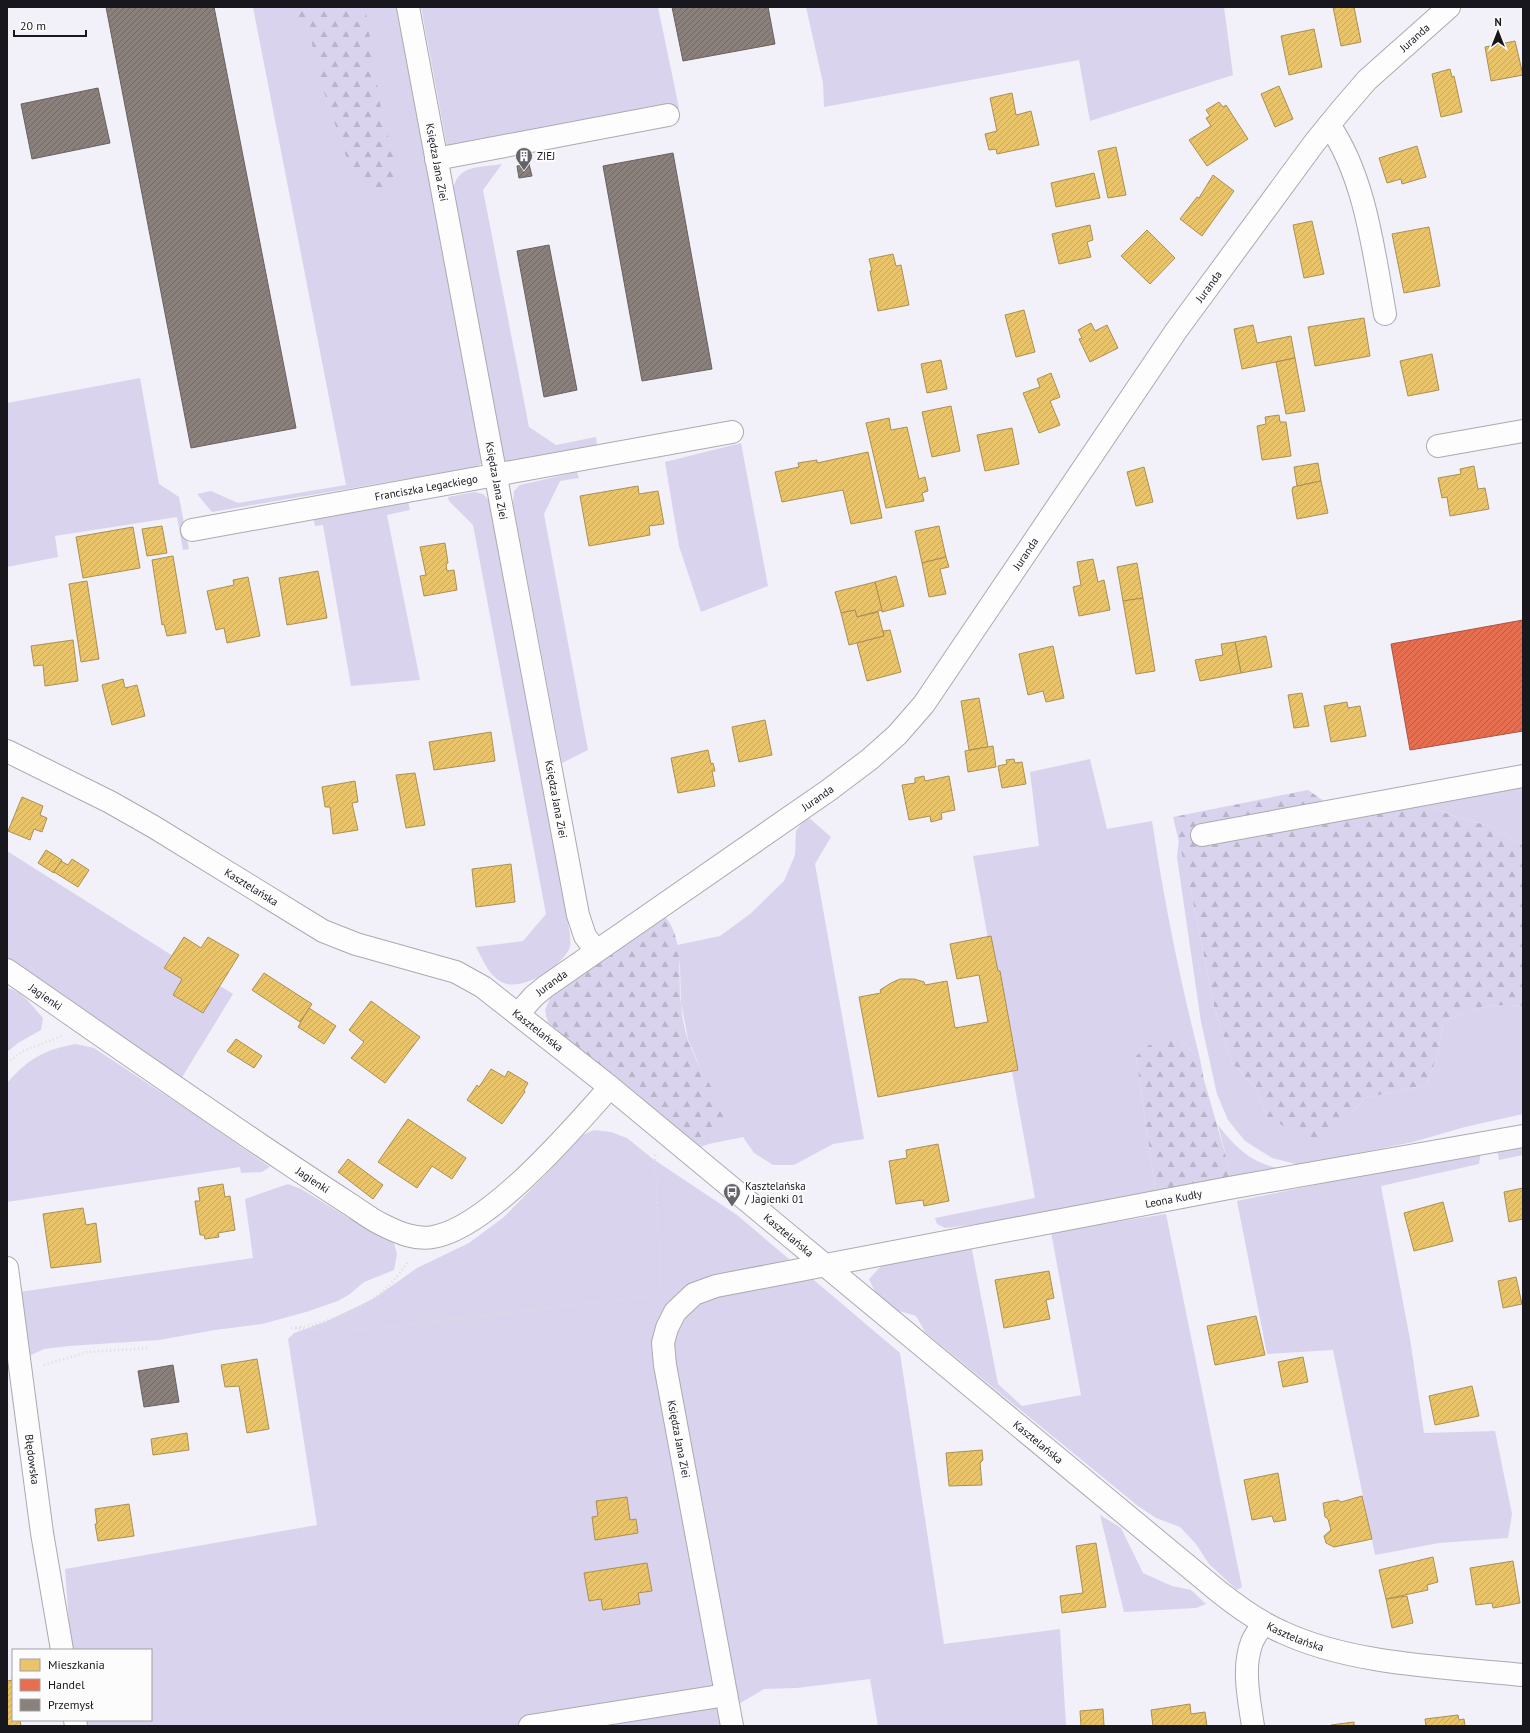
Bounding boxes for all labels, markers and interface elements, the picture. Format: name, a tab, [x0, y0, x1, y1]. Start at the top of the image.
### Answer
scale bar	[14, 12, 86, 38]
north arrow	[1478, 12, 1518, 52]
text: N	[1494, 15, 1502, 29]
text: 20 m	[20, 18, 46, 33]
street label: Juranda	[1396, 20, 1433, 55]
street label: Księdza Jana Ziei	[423, 122, 451, 203]
building icon: ZIEJ	[514, 146, 534, 171]
place label: ZIEJ	[537, 149, 555, 163]
street label: Juranda	[1192, 268, 1225, 306]
street label: Księdza Jana Ziei	[483, 441, 511, 521]
street label: Franciszka Legackiego	[374, 471, 479, 504]
street label: Juranda	[1009, 535, 1041, 573]
street label: Księdza Jana Ziei	[542, 759, 571, 840]
street label: Juranda	[798, 782, 836, 814]
street label: Kasztelańska	[222, 865, 281, 909]
street label: Juranda	[532, 967, 570, 1000]
street label: Jagienki	[25, 980, 65, 1013]
street label: Kasztelańska	[510, 1006, 566, 1054]
street label: Jagienki	[293, 1163, 332, 1196]
place label: Kasztelańska / Jagienki 01	[744, 1179, 806, 1206]
bus stop icon: Kasztelańska / Jagienki 01	[722, 1182, 742, 1207]
street label: Leona Kudły	[1144, 1186, 1204, 1211]
street label: Kasztelańska	[761, 1210, 817, 1260]
street label: Księdza Jana Ziei	[665, 1399, 693, 1479]
street label: Kasztelańska	[1010, 1417, 1066, 1467]
street label: Błędowska	[22, 1433, 43, 1485]
street label: Kasztelańska	[1264, 1619, 1326, 1654]
legend	[12, 1649, 152, 1721]
text: Mieszkania	[48, 1657, 105, 1672]
text: Handel	[48, 1677, 85, 1692]
text: Przemysł	[48, 1697, 94, 1712]

